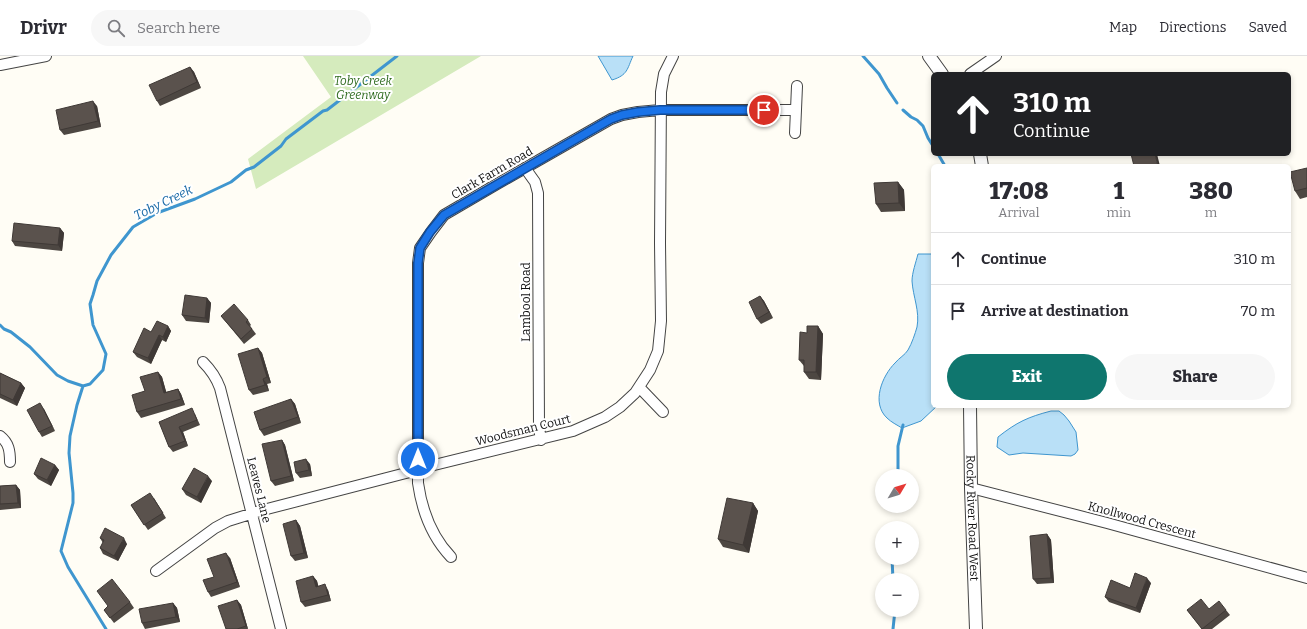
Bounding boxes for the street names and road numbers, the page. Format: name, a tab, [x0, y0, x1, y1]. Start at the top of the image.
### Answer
street label: Clark Farm Road	[449, 144, 535, 202]
street label: Lambool Road	[519, 262, 533, 342]
street label: Woodsman Court	[474, 411, 573, 449]
street label: Rocky River Road West	[964, 455, 981, 582]
street label: Leaves Lane	[244, 456, 274, 524]
street label: Knollwood Crescent	[1086, 499, 1198, 541]

